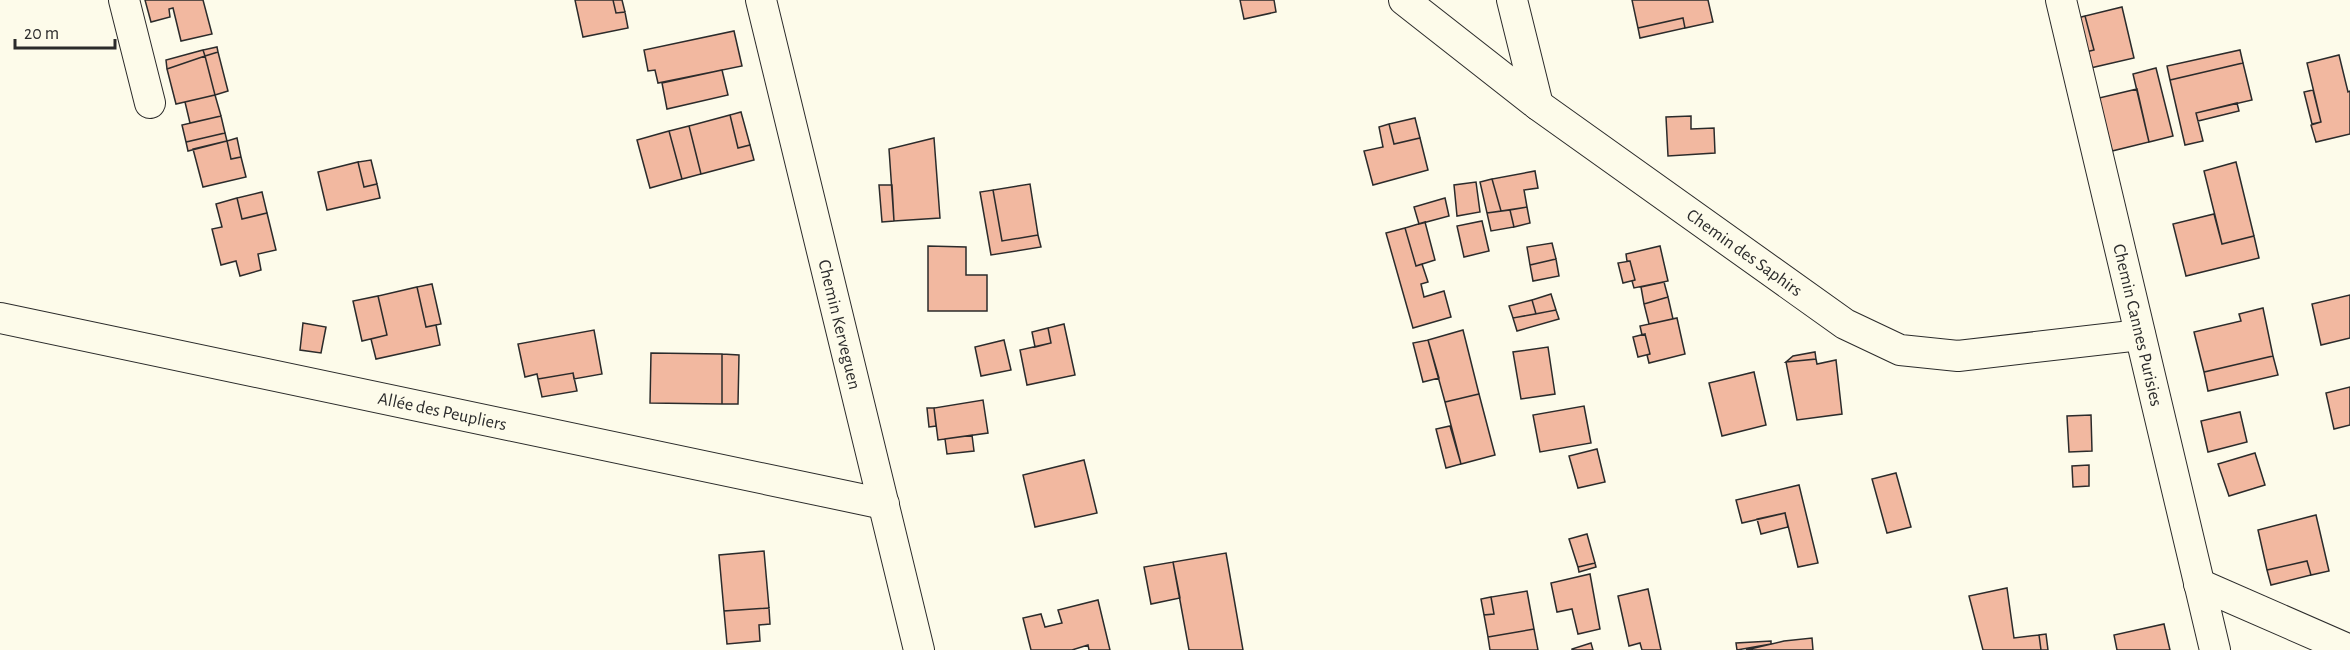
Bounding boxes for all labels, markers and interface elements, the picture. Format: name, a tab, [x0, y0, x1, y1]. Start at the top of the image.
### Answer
scale bar	[15, 12, 116, 50]
text: 20 m	[24, 25, 59, 43]
street label: Chemin des Saphirs	[1683, 206, 1805, 300]
street label: Chemin Cannes Purisies	[2109, 242, 2165, 408]
street label: Chemin Kerveguen	[814, 258, 863, 392]
street label: Allée des Peupliers	[376, 390, 508, 434]

